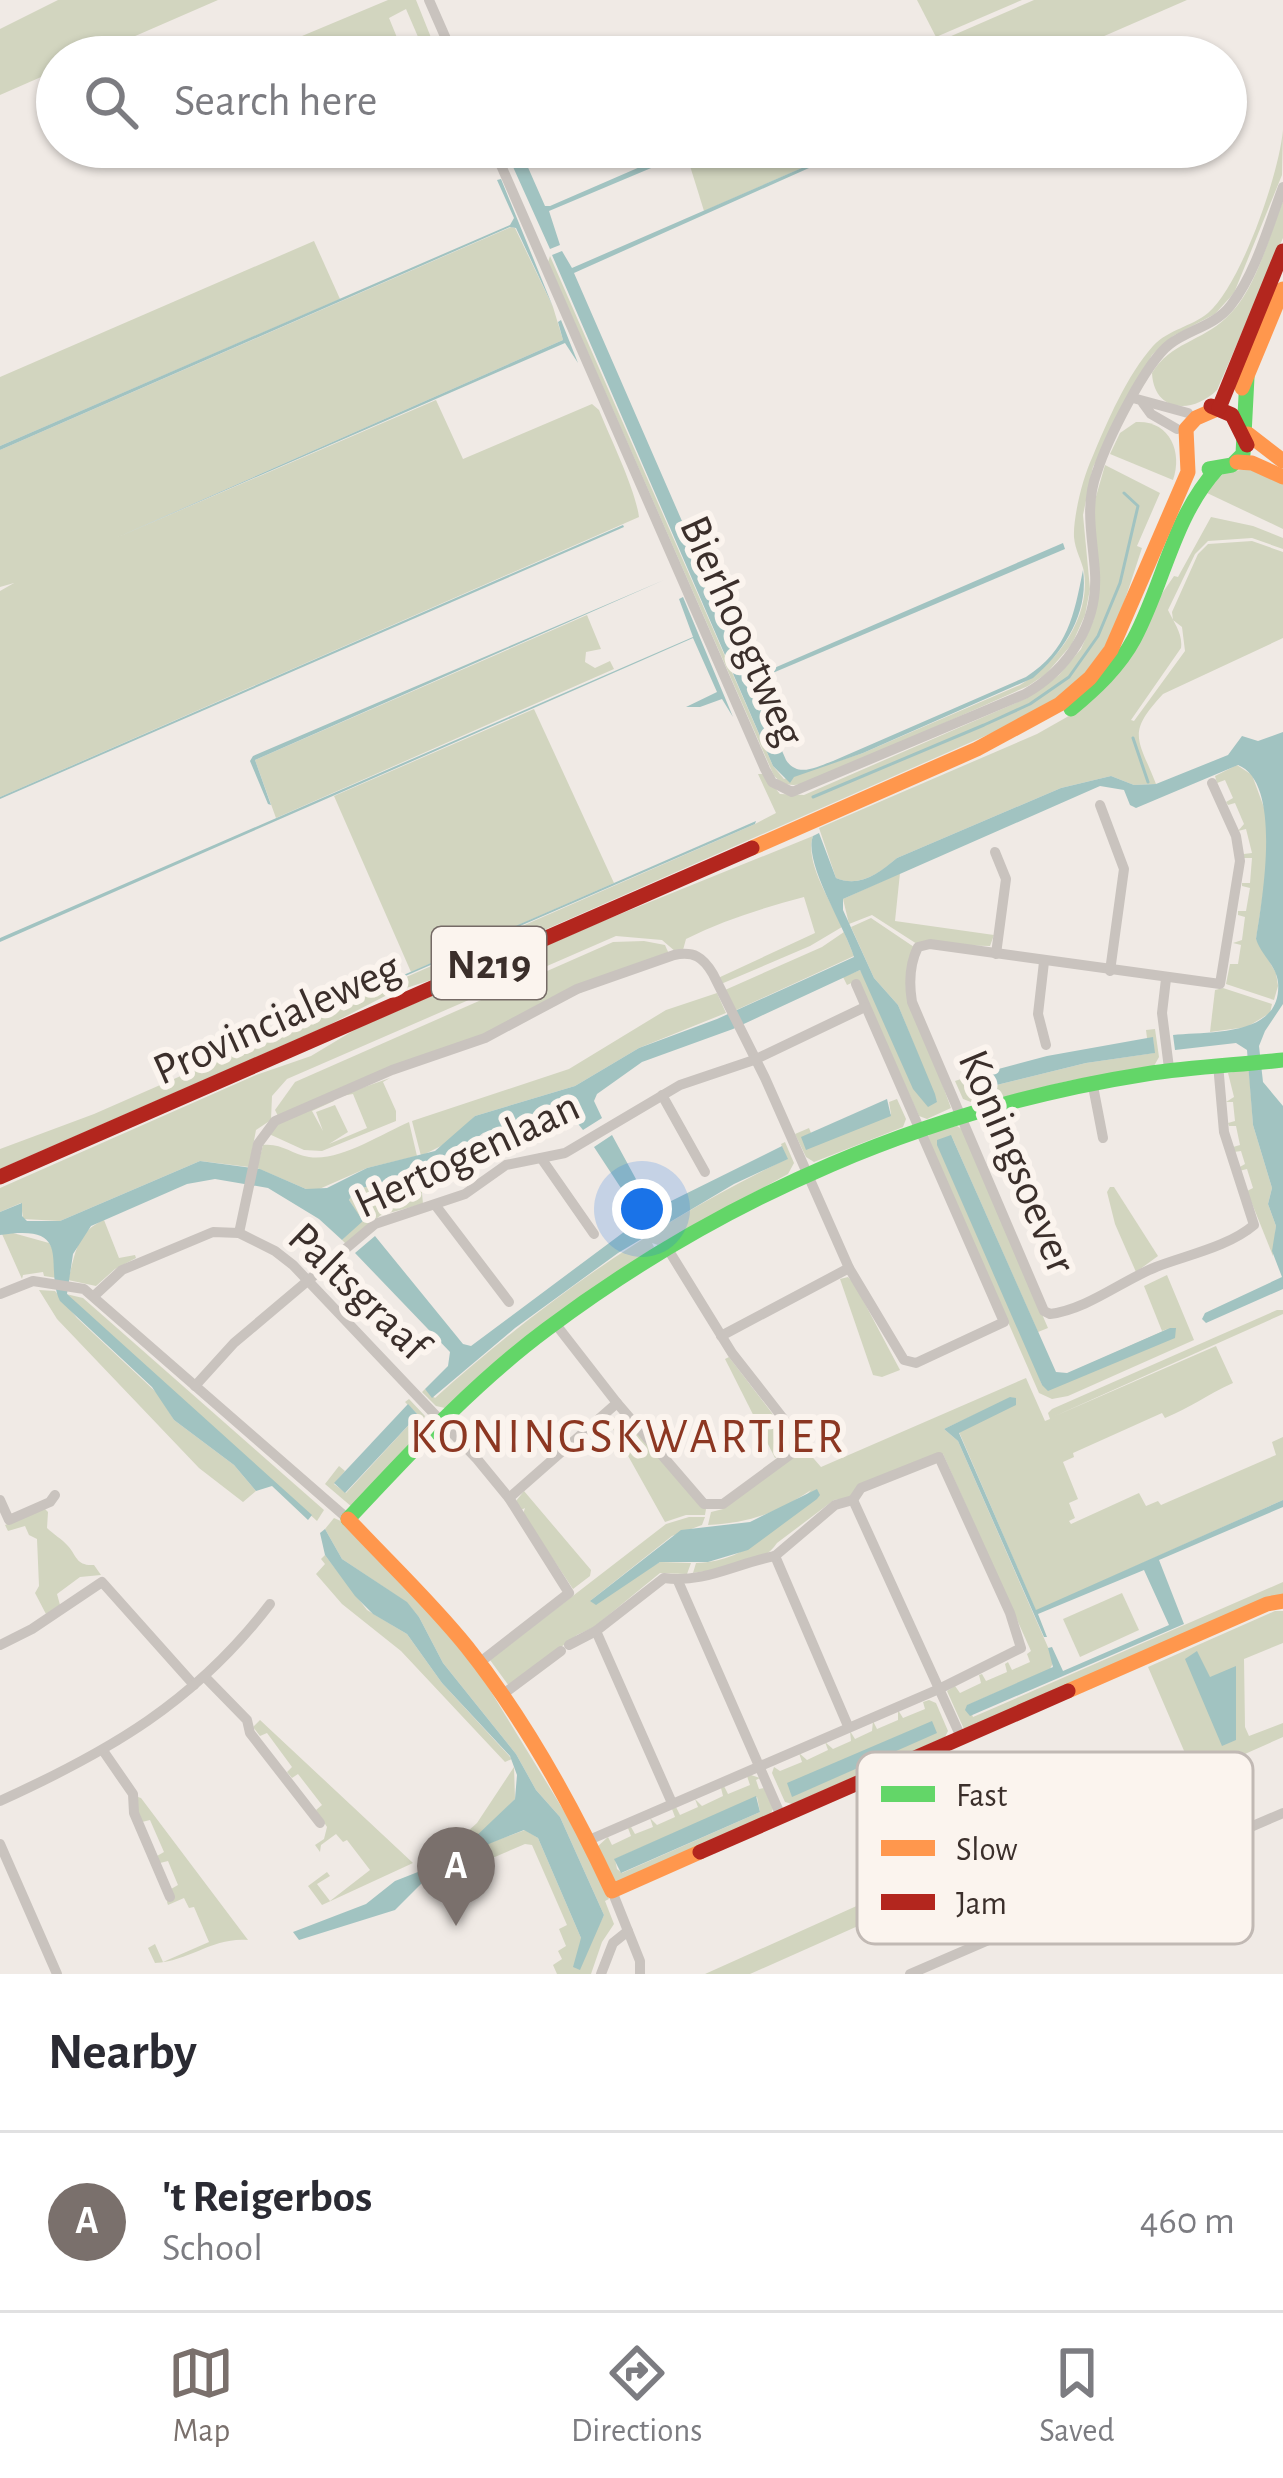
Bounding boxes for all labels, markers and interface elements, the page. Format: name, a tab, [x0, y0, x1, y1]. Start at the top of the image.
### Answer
search box	[36, 36, 1247, 168]
icon: search	[78, 69, 144, 135]
text: Search here	[174, 79, 377, 124]
street label: Bierhoogtweg	[671, 509, 812, 753]
road number: N219	[432, 927, 546, 999]
street label: Provincialeweg	[147, 945, 407, 1094]
street label: Koningsoever	[950, 1044, 1084, 1281]
street label: Hertogenlaan	[348, 1084, 586, 1227]
your location	[612, 1179, 672, 1239]
street label: Paltsgraaf	[279, 1215, 439, 1371]
district label: KONINGSKWARTIER	[410, 1414, 846, 1462]
legend	[857, 1752, 1253, 1944]
text: Fast	[956, 1780, 1008, 1813]
pin: A	[417, 1827, 495, 1926]
text: Slow	[956, 1834, 1017, 1867]
text: Jam	[956, 1888, 1007, 1921]
text: Nearby	[48, 2027, 197, 2078]
text: 't Reigerbos	[162, 2175, 372, 2220]
text: A	[75, 2202, 99, 2241]
text: 460 m	[1140, 2202, 1235, 2241]
text: School	[162, 2229, 263, 2268]
tab: Map	[168, 2340, 234, 2452]
tab: Directions	[571, 2340, 702, 2452]
tab: Saved	[1039, 2340, 1115, 2452]

